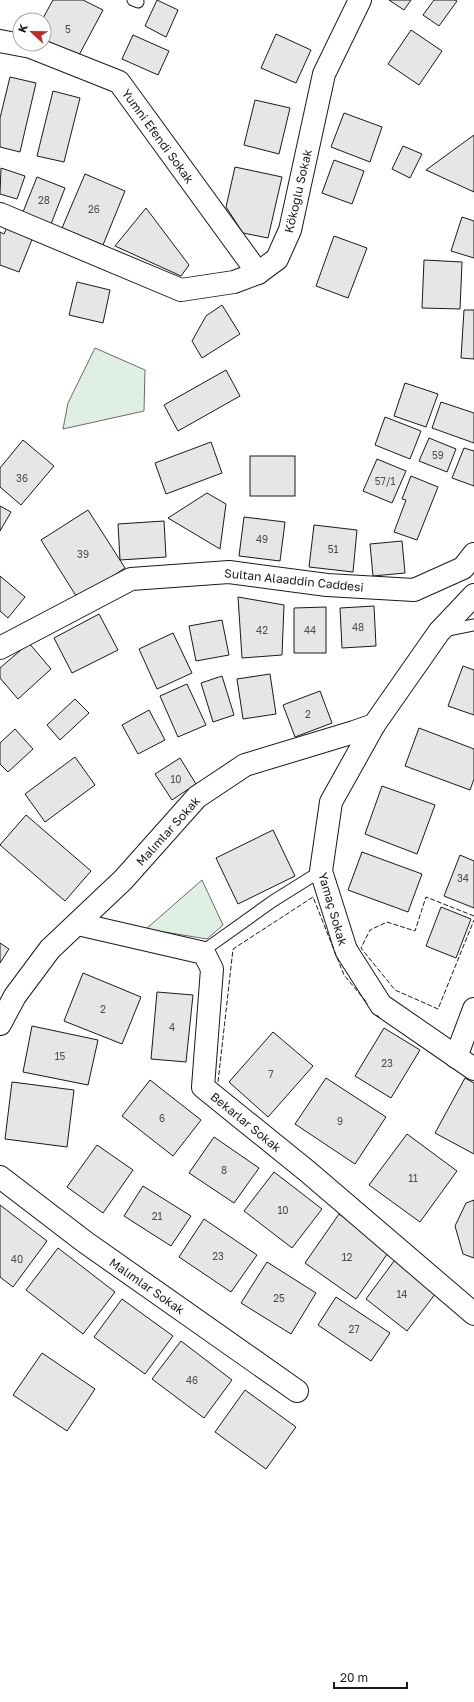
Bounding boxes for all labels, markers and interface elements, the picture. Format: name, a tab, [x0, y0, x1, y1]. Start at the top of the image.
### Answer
north arrow	[12, 12, 52, 52]
text: K	[15, 22, 30, 34]
house number: 5	[65, 23, 71, 35]
street label: Yumni Efendi Sokak	[119, 86, 197, 186]
street label: Kökoğlu Sokak	[281, 147, 315, 234]
house number: 28	[38, 194, 50, 206]
house number: 26	[88, 203, 100, 215]
house number: 59	[432, 449, 444, 461]
house number: 36	[16, 472, 28, 484]
house number: 57/1	[375, 475, 396, 487]
house number: 49	[256, 533, 268, 545]
house number: 51	[328, 543, 338, 555]
house number: 39	[77, 548, 89, 560]
street label: Sultan Alaaddin Caddesi	[223, 565, 365, 595]
house number: 48	[352, 621, 364, 633]
house number: 42	[256, 624, 268, 636]
house number: 44	[304, 624, 316, 636]
house number: 2	[305, 708, 311, 720]
house number: 10	[170, 773, 182, 785]
street label: Malımlar Sokak	[133, 793, 203, 869]
street label: Yamaç Sokak	[315, 871, 351, 948]
house number: 34	[457, 872, 469, 884]
house number: 2	[100, 1003, 106, 1015]
house number: 4	[169, 1021, 175, 1033]
house number: 15	[55, 1050, 66, 1062]
house number: 23	[381, 1057, 393, 1069]
house number: 7	[268, 1068, 274, 1080]
street label: Bekarlar Sokak	[208, 1089, 285, 1155]
house number: 6	[159, 1112, 165, 1124]
house number: 9	[337, 1115, 343, 1127]
house number: 8	[221, 1164, 227, 1176]
house number: 11	[408, 1172, 418, 1184]
house number: 10	[277, 1204, 289, 1216]
house number: 21	[152, 1210, 162, 1222]
house number: 23	[212, 1250, 224, 1262]
house number: 12	[342, 1251, 353, 1263]
house number: 40	[11, 1253, 23, 1265]
street label: Malımlar Sokak	[107, 1255, 188, 1318]
house number: 14	[397, 1288, 407, 1300]
house number: 25	[273, 1292, 285, 1304]
house number: 27	[348, 1323, 360, 1335]
house number: 46	[186, 1374, 198, 1386]
scale bar	[334, 1664, 407, 1690]
text: 20 m	[340, 1670, 368, 1685]

